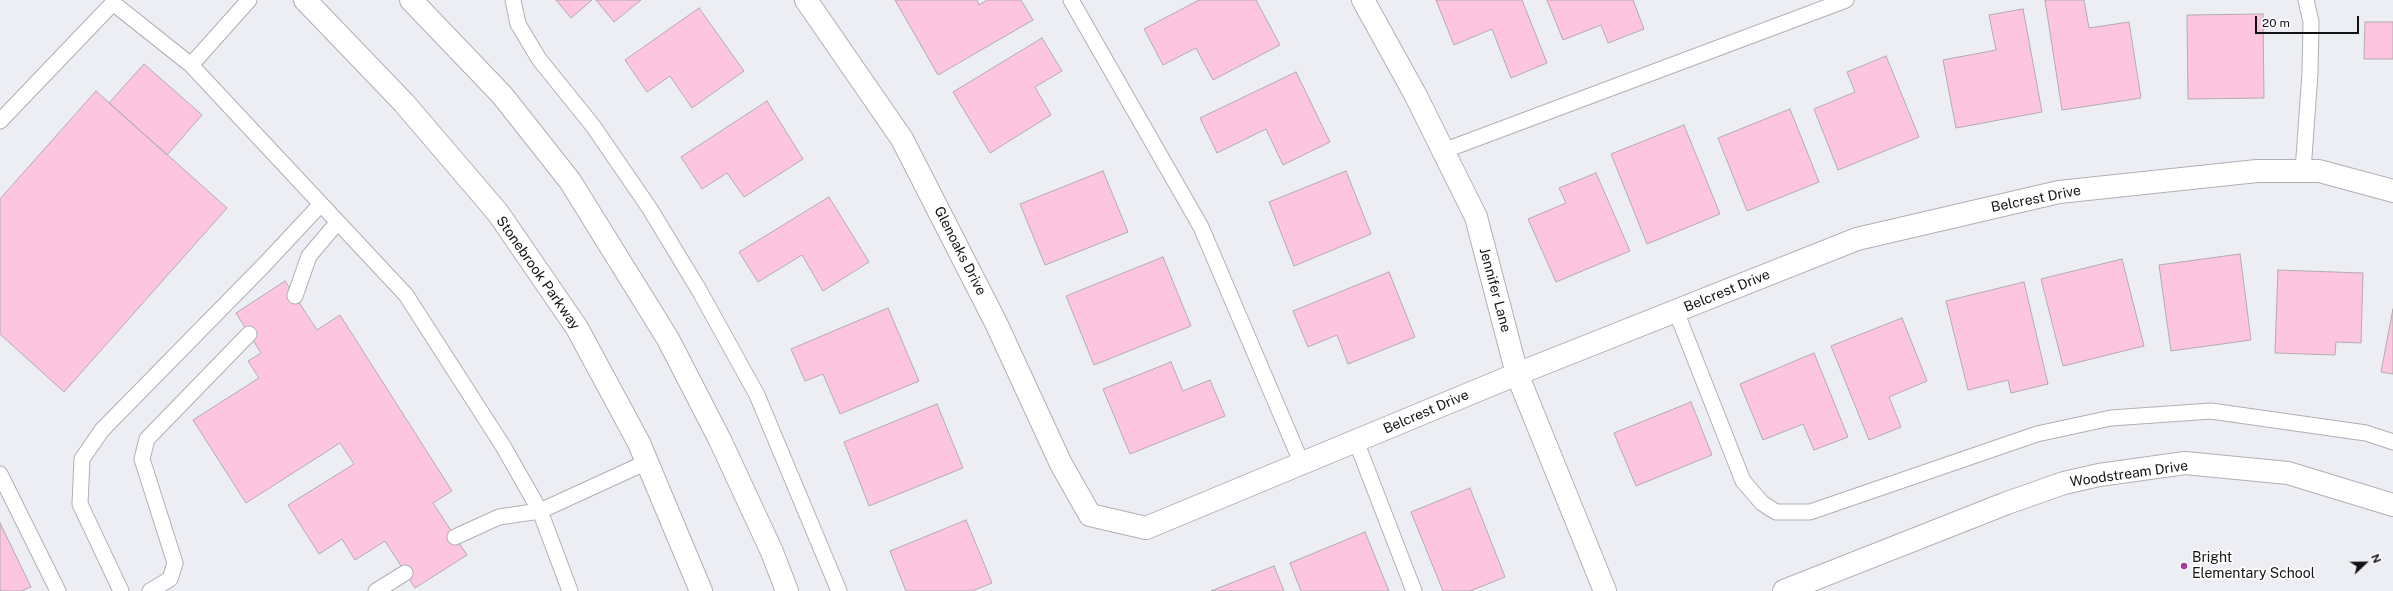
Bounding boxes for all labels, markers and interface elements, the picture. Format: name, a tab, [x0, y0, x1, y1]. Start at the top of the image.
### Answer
scale bar	[2257, 8, 2361, 34]
text: 20 m	[2262, 16, 2290, 30]
street label: Belcrest Drive	[1990, 182, 2082, 216]
street label: Glenoaks Drive	[930, 204, 990, 298]
street label: Stonebrook Parkway	[492, 213, 584, 333]
street label: Jennifer Lane	[1476, 246, 1514, 334]
street label: Belcrest Drive	[1682, 266, 1772, 316]
street label: Belcrest Drive	[1381, 386, 1471, 438]
street label: Woodstream Drive	[2069, 457, 2189, 491]
north arrow	[2345, 543, 2385, 583]
place label: Bright Elementary School	[2192, 550, 2315, 582]
text: N	[2369, 552, 2383, 565]
marker: Bright Elementary School	[2179, 561, 2189, 571]

